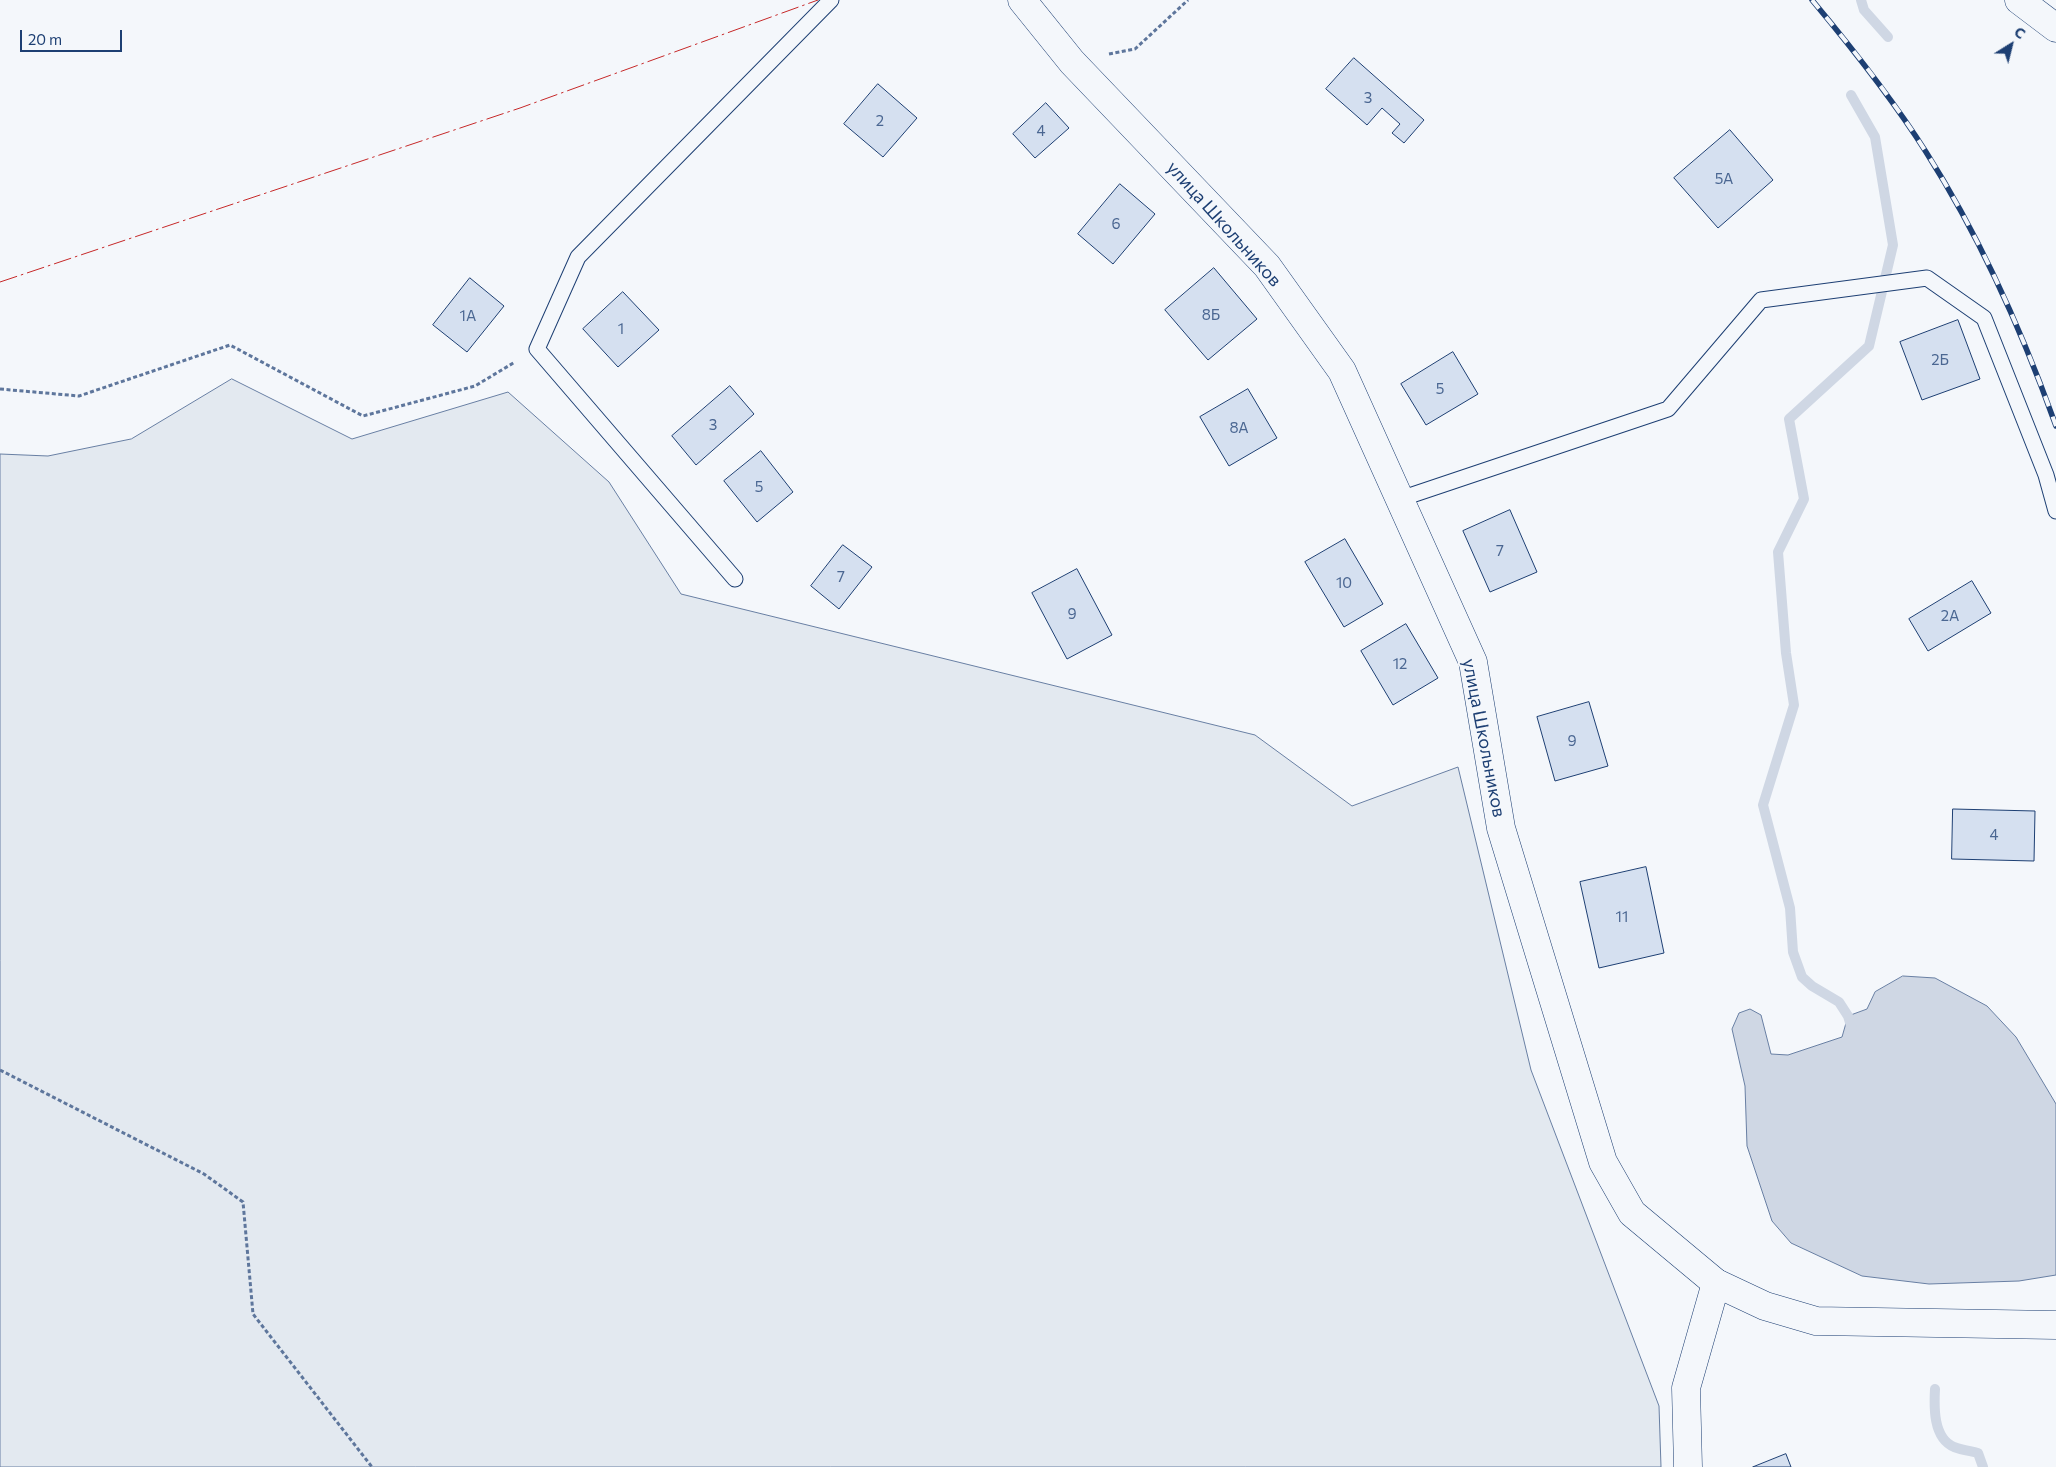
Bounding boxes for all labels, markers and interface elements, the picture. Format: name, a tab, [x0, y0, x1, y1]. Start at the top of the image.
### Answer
scale bar	[22, 20, 125, 52]
north arrow	[1986, 20, 2036, 70]
text: С	[2011, 23, 2029, 42]
text: 20 m	[28, 30, 62, 48]
house number: 3	[1364, 89, 1372, 107]
house number: 2	[876, 112, 884, 130]
house number: 4	[1037, 122, 1045, 140]
street label: улица Школьников	[1162, 157, 1286, 291]
house number: 5А	[1715, 170, 1733, 188]
house number: 6	[1111, 215, 1121, 233]
house number: 8Б	[1202, 306, 1220, 324]
house number: 1А	[460, 307, 476, 325]
house number: 1	[618, 320, 624, 338]
house number: 2Б	[1931, 351, 1949, 369]
house number: 5	[1436, 380, 1444, 398]
house number: 3	[709, 416, 717, 434]
house number: 8А	[1229, 419, 1249, 437]
house number: 5	[755, 478, 763, 496]
house number: 7	[1496, 542, 1504, 560]
house number: 7	[837, 568, 845, 586]
house number: 10	[1336, 574, 1352, 592]
house number: 9	[1067, 605, 1077, 623]
house number: 2А	[1941, 607, 1959, 625]
house number: 12	[1393, 655, 1407, 673]
street label: улица Школьников	[1458, 657, 1510, 819]
house number: 9	[1567, 732, 1577, 750]
house number: 4	[1990, 826, 1998, 844]
house number: 11	[1616, 908, 1628, 926]

